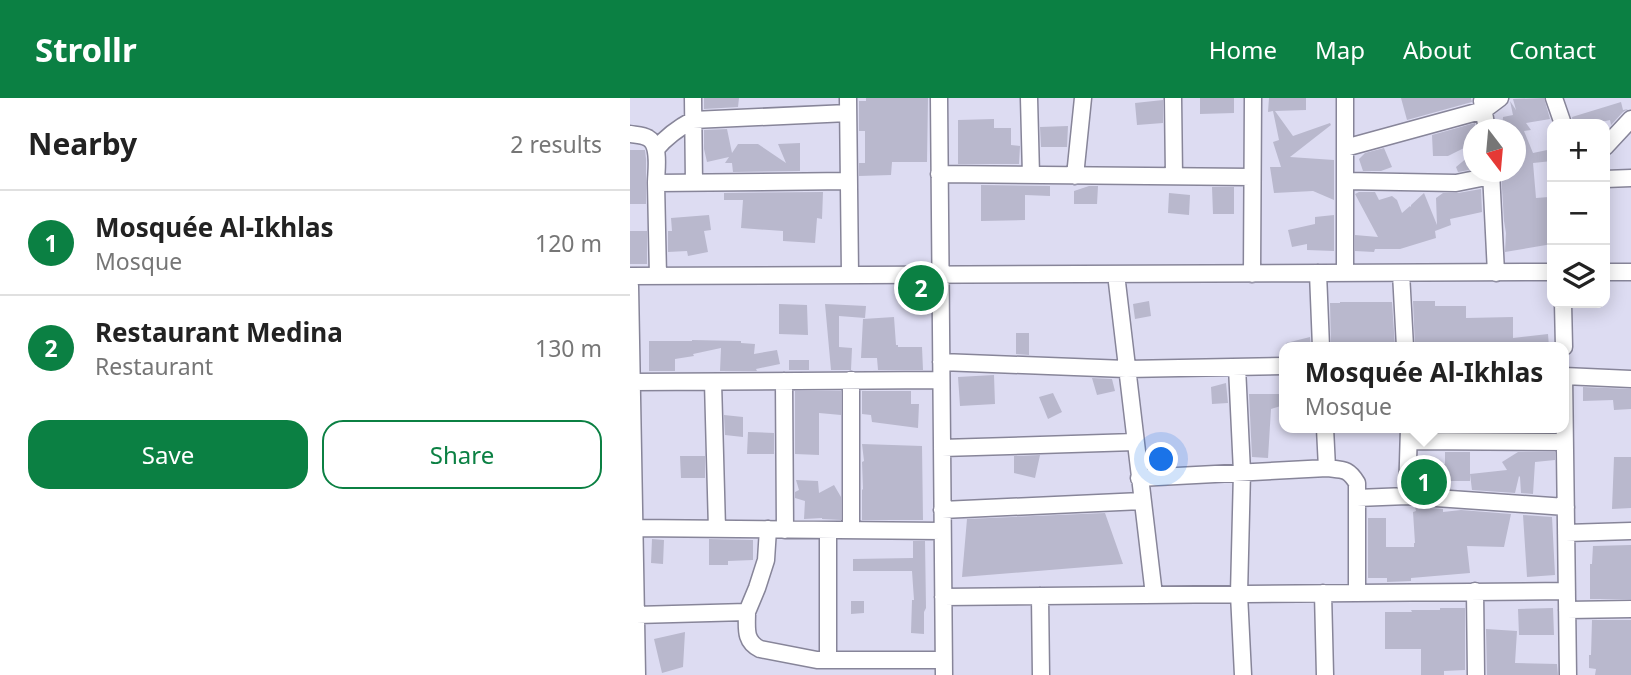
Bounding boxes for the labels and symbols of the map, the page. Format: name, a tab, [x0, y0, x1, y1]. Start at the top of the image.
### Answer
north arrow	[1463, 119, 1526, 182]
pin: 2	[898, 262, 944, 314]
your location	[1144, 442, 1178, 476]
pin: 1	[1401, 456, 1447, 508]

